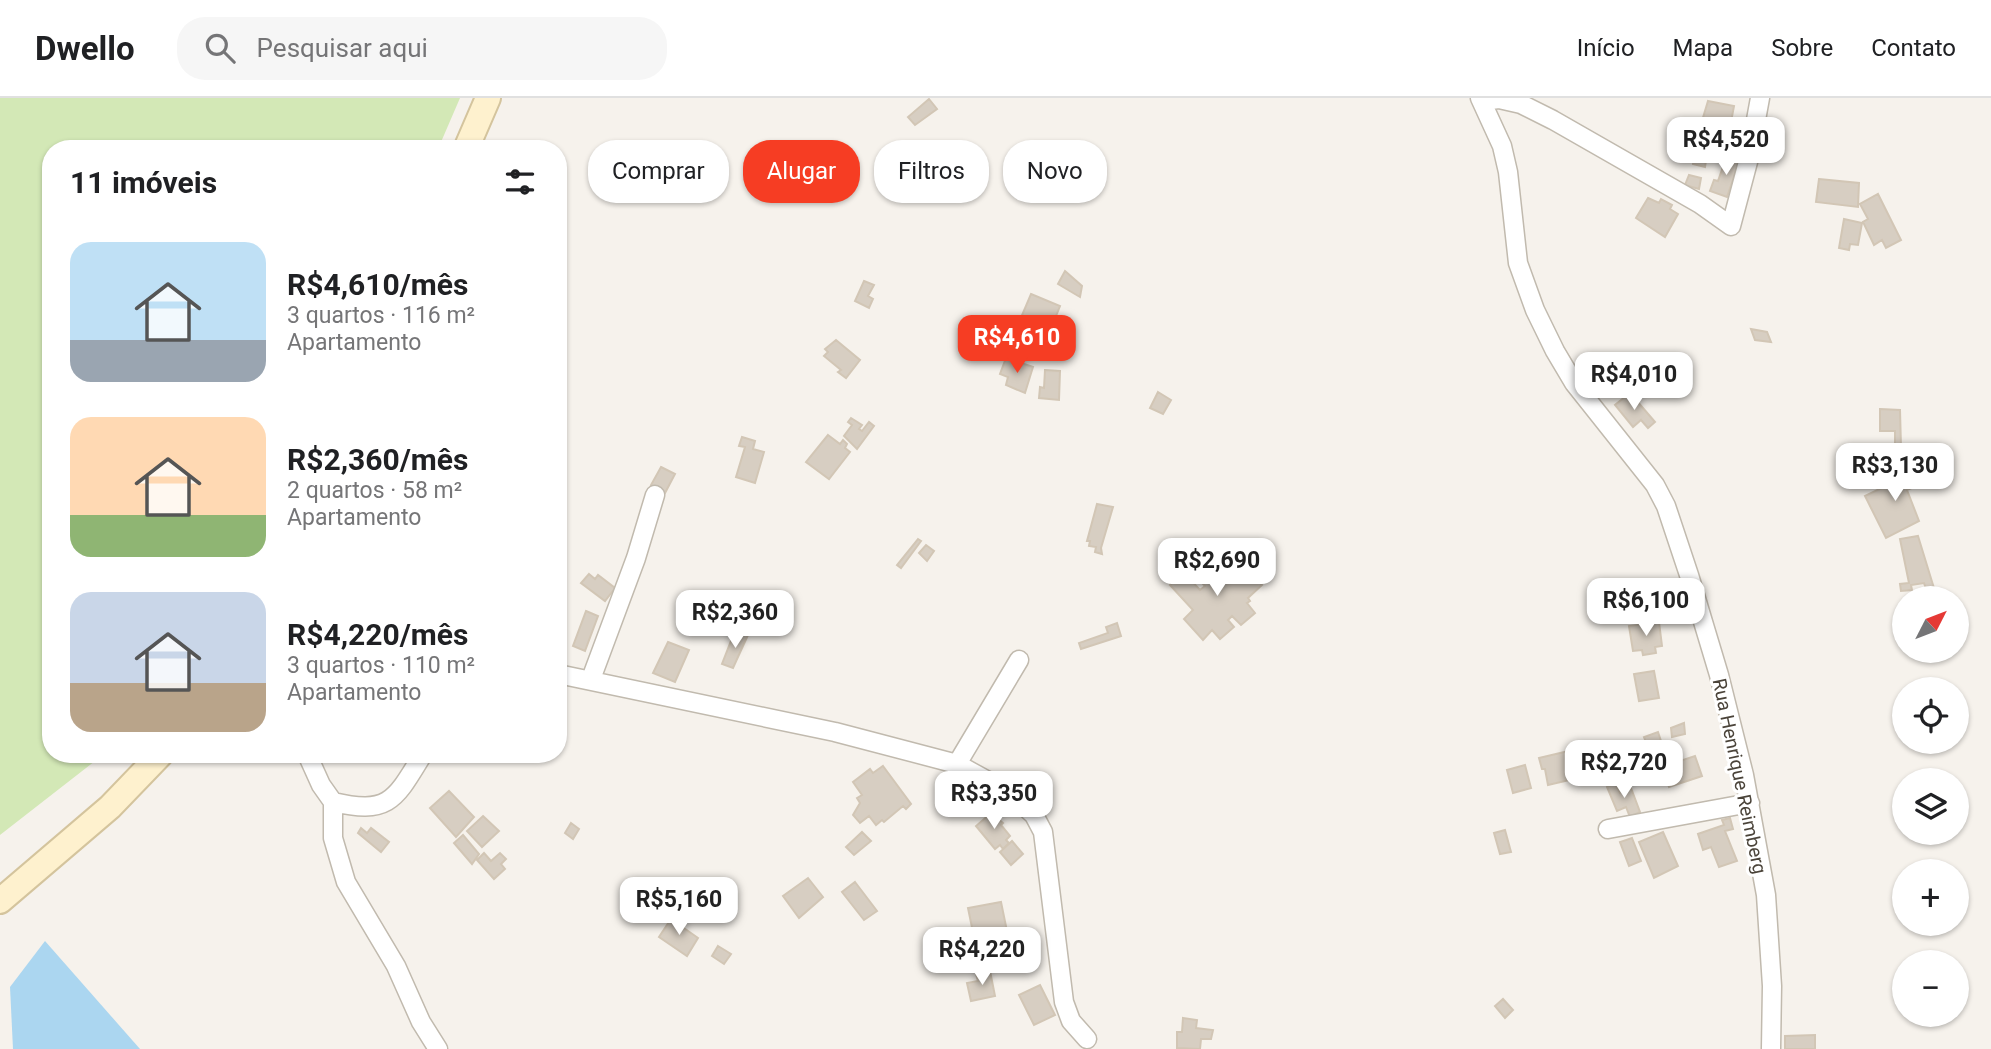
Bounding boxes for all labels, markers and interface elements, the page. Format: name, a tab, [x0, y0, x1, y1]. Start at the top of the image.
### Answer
search box	[177, 17, 667, 80]
text: Dwello	[35, 29, 135, 68]
icon: search	[201, 29, 239, 67]
text: Pesquisar aqui	[257, 33, 428, 63]
text: Início	[1577, 34, 1635, 62]
text: Mapa	[1673, 34, 1733, 62]
text: Sobre	[1771, 34, 1833, 62]
text: Contato	[1871, 34, 1956, 62]
pin: R$4,520	[1661, 118, 1791, 177]
text: R$4,520	[1683, 126, 1769, 153]
chip: Comprar	[588, 140, 729, 203]
chip: Alugar	[743, 140, 860, 203]
chip: Filtros	[874, 140, 989, 203]
chip: Novo	[1003, 140, 1107, 203]
icon: filters	[501, 163, 539, 201]
text: 11 imóveis	[70, 165, 217, 200]
text: R$4,610/mês	[287, 267, 468, 302]
icon: home	[126, 270, 210, 354]
text: 3 quartos · 116 m²	[287, 302, 475, 329]
pin: R$4,610	[952, 316, 1082, 375]
text: R$4,610	[974, 324, 1060, 351]
text: Apartamento	[287, 329, 421, 356]
pin: R$4,010	[1569, 352, 1699, 412]
text: R$4,010	[1591, 361, 1677, 388]
text: R$2,360/mês	[287, 442, 468, 477]
pin: R$3,130	[1830, 444, 1960, 503]
icon: home	[126, 445, 210, 529]
text: R$3,130	[1852, 452, 1938, 479]
text: 2 quartos · 58 m²	[287, 477, 462, 504]
text: Apartamento	[287, 504, 421, 531]
pin: R$2,690	[1152, 538, 1282, 598]
text: R$2,690	[1174, 547, 1260, 574]
pin: R$6,100	[1581, 578, 1711, 638]
north arrow	[1892, 586, 1969, 663]
map controls	[1892, 586, 1969, 1027]
text: R$6,100	[1603, 587, 1689, 614]
pin: R$2,360	[670, 590, 800, 650]
text: R$2,360	[692, 599, 778, 626]
text: R$4,220/mês	[287, 617, 468, 652]
icon: home	[126, 620, 210, 704]
text: 3 quartos · 110 m²	[287, 652, 475, 679]
street label: Rua Henrique Reimberg	[1708, 676, 1771, 876]
button: locate	[1892, 677, 1969, 754]
text: Apartamento	[287, 679, 421, 706]
pin: R$2,720	[1559, 740, 1689, 800]
text: R$2,720	[1581, 749, 1667, 776]
button: layers	[1892, 768, 1969, 845]
pin: R$3,350	[929, 772, 1059, 831]
text: R$3,350	[951, 780, 1037, 807]
button: +	[1892, 859, 1969, 936]
pin: R$5,160	[614, 878, 744, 937]
text: R$5,160	[636, 886, 722, 913]
pin: R$4,220	[917, 928, 1047, 987]
text: R$4,220	[939, 936, 1025, 963]
button: −	[1892, 950, 1969, 1027]

